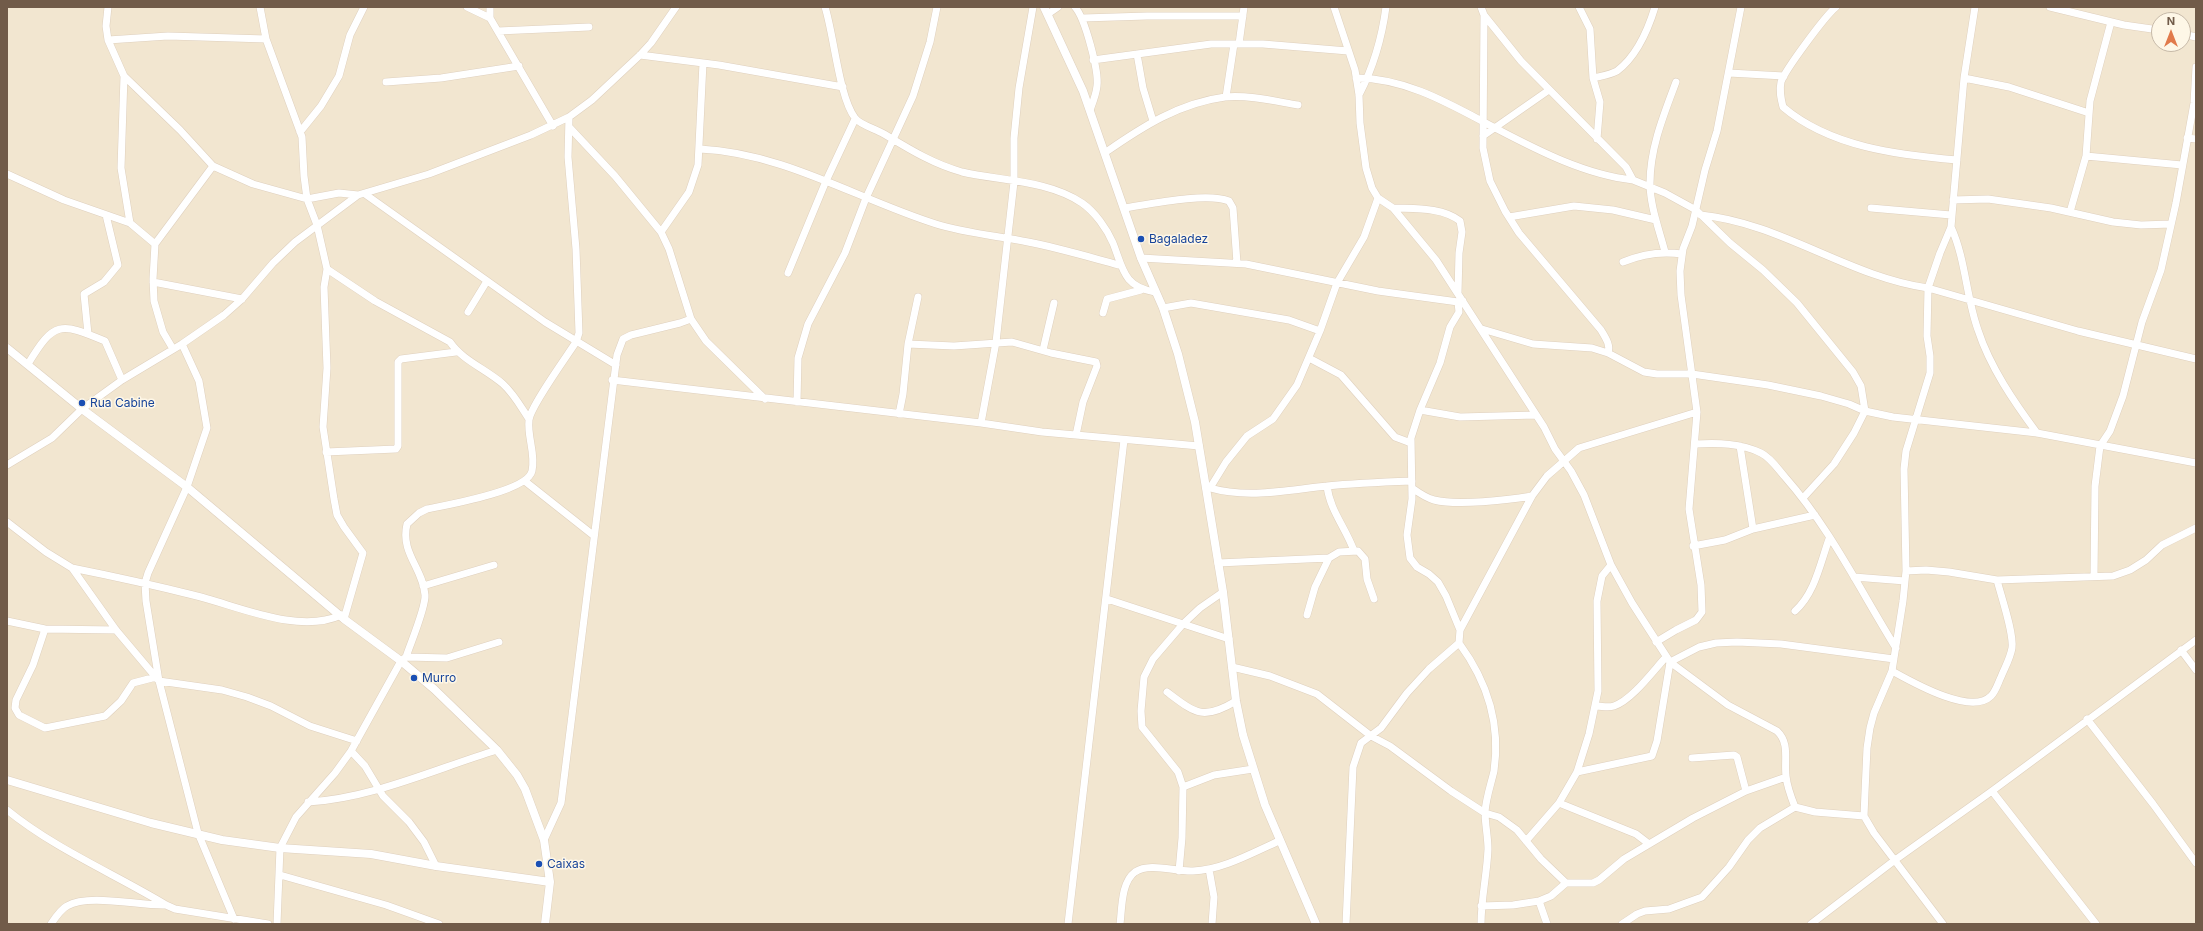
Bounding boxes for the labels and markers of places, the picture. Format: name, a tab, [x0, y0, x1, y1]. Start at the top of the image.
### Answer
place label: Bagaladez	[1149, 232, 1208, 246]
marker: Bagaladez	[1136, 234, 1146, 244]
place label: Rua Cabine	[90, 396, 155, 410]
marker: Rua Cabine	[77, 398, 87, 408]
place label: Murro	[422, 671, 456, 685]
marker: Murro	[409, 673, 419, 683]
place label: Caixas	[547, 857, 585, 871]
marker: Caixas	[534, 859, 544, 869]

